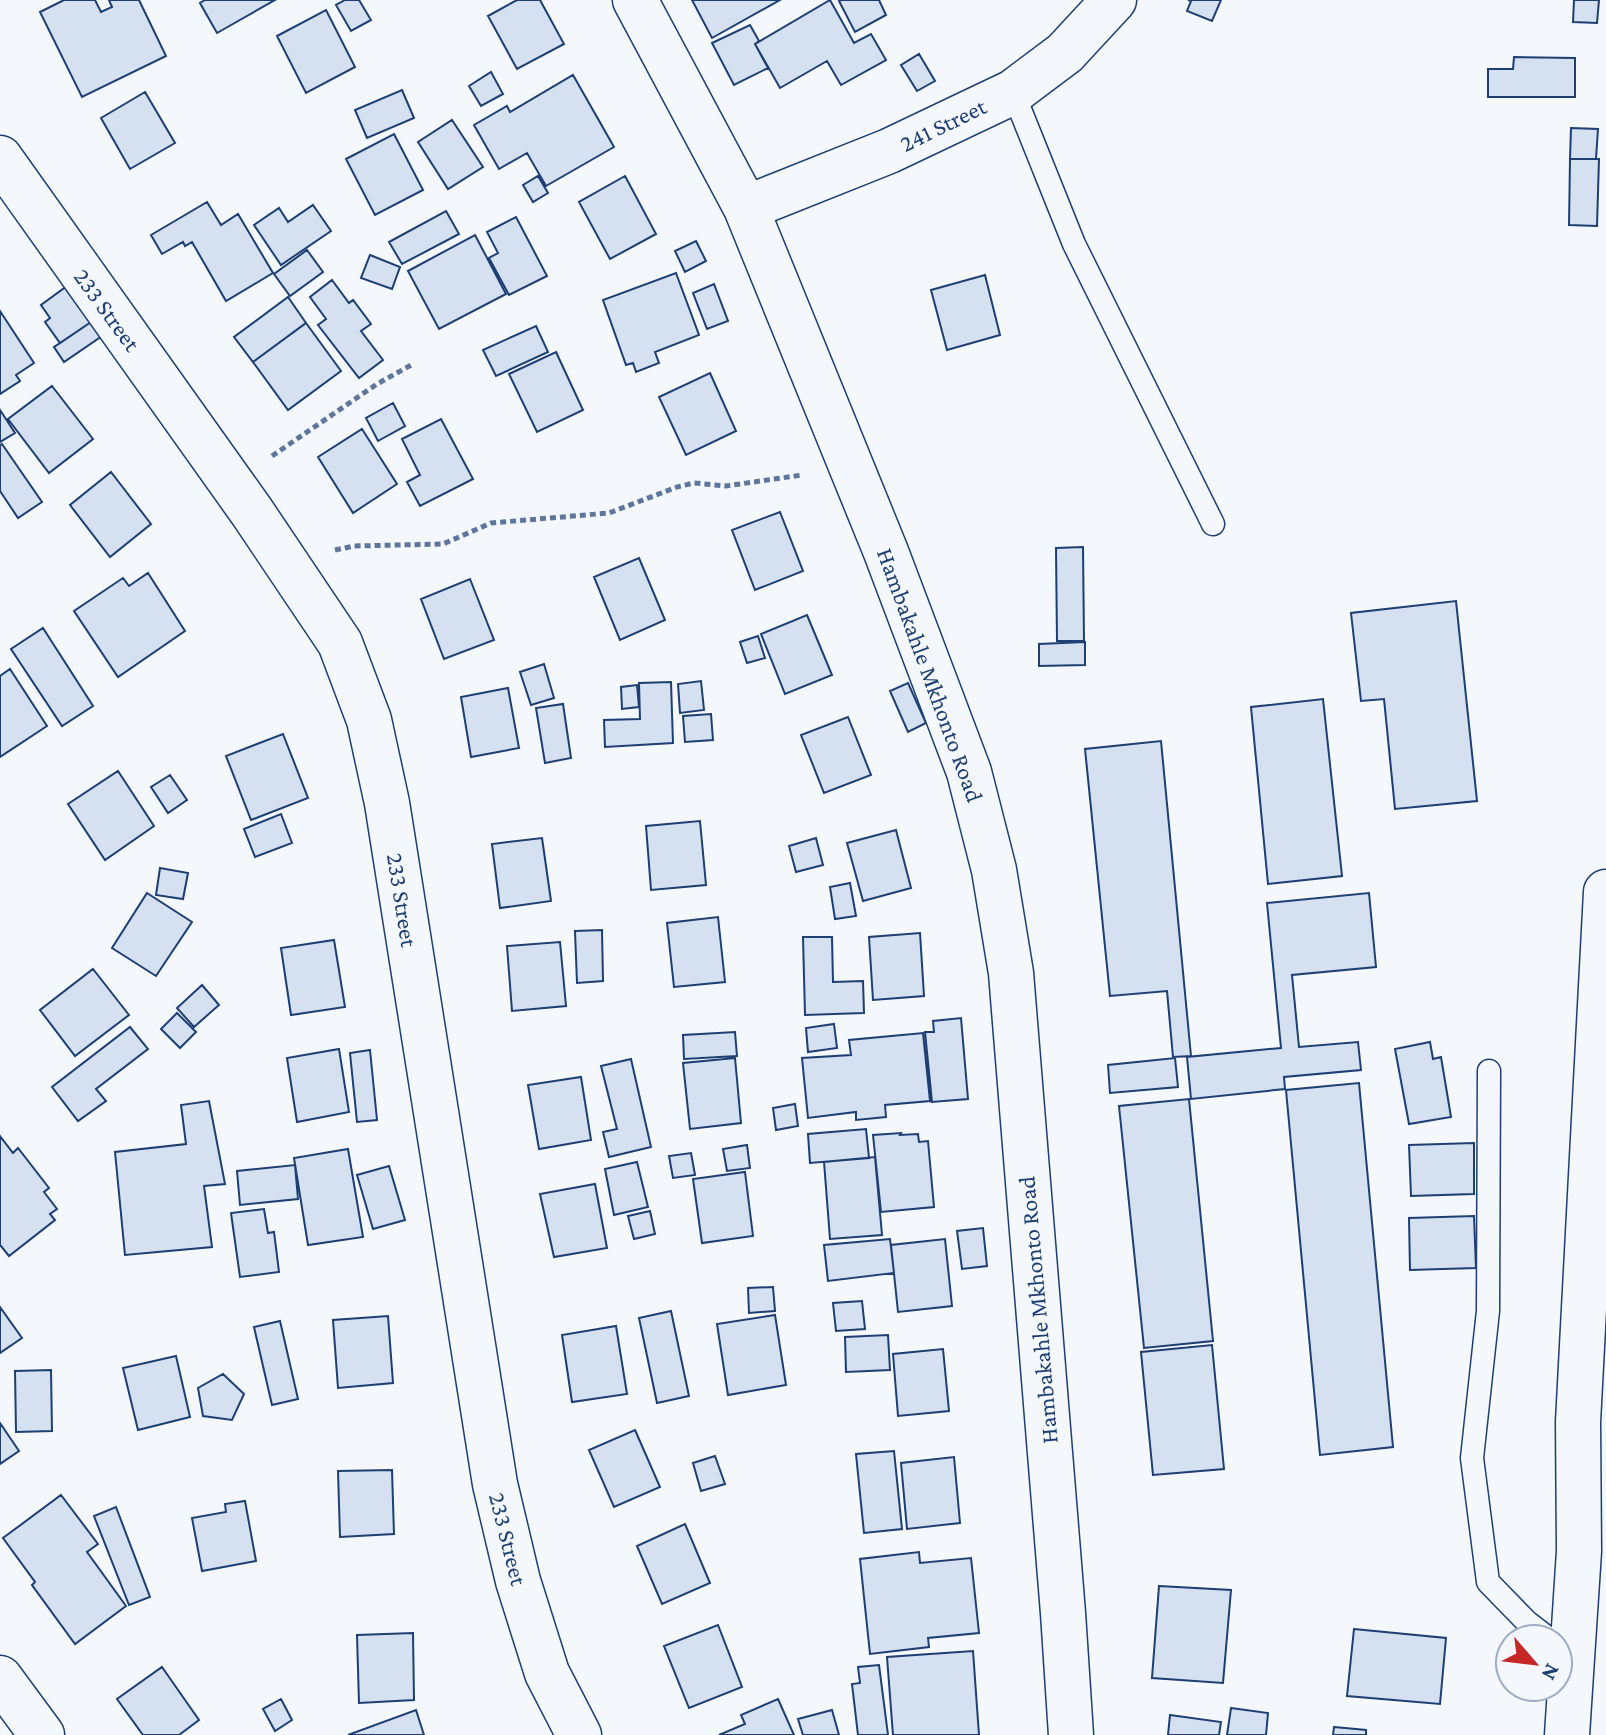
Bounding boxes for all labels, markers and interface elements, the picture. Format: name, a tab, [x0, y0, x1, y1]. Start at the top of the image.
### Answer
street label: 241 Street	[895, 92, 991, 157]
street label: 233 Street	[69, 263, 147, 357]
street label: Hambakahle Mkhonto Road	[872, 544, 989, 806]
street label: 233 Street	[382, 851, 423, 950]
street label: Hambakahle Mkhonto Road	[1012, 1175, 1063, 1445]
street label: 233 Street	[484, 1490, 533, 1589]
north arrow	[1494, 1623, 1574, 1703]
text: N	[1537, 1660, 1566, 1685]

